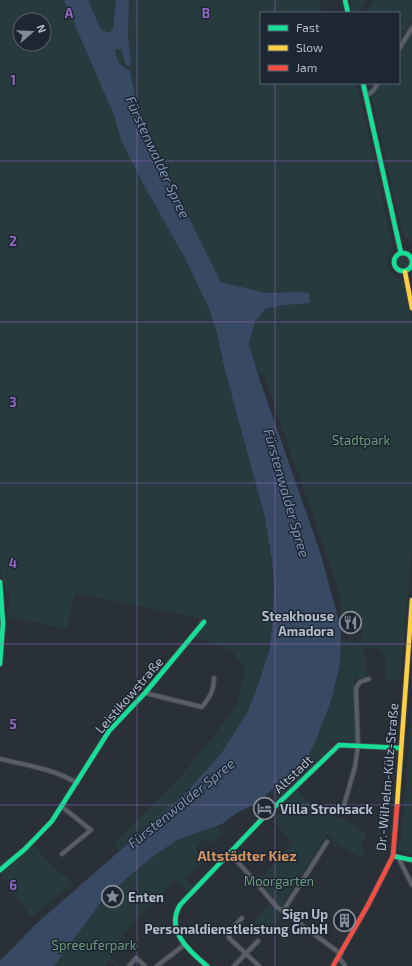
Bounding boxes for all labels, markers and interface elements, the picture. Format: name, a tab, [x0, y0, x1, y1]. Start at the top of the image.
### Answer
text: A	[65, 5, 74, 21]
text: B	[202, 5, 210, 21]
north arrow	[12, 12, 52, 52]
legend	[260, 12, 400, 84]
text: Fast	[296, 20, 320, 34]
text: N	[34, 23, 49, 35]
text: Slow	[296, 40, 323, 54]
text: Jam	[296, 60, 317, 74]
text: 1	[10, 72, 16, 88]
water label: Fürstenwalder Spree	[122, 93, 194, 221]
text: 2	[9, 233, 17, 249]
text: 3	[9, 394, 17, 410]
water label: Fürstenwalder Spree	[260, 427, 314, 560]
park label: Stadtpark	[332, 432, 390, 448]
text: 4	[9, 555, 17, 571]
place label: Steakhouse Amadora	[262, 608, 334, 639]
restaurant icon: Steakhouse Amadora	[337, 610, 363, 636]
street label: Leistikowstraße	[92, 654, 166, 736]
street label: Dr.-Wilhelm-Külz-Straße	[373, 703, 401, 851]
text: 5	[9, 716, 17, 732]
street label: Altstadt	[270, 752, 316, 796]
water label: Fürstenwalder Spree	[124, 754, 238, 852]
hotel icon: Villa Strohsack	[251, 796, 277, 822]
place label: Villa Strohsack	[280, 801, 373, 817]
district label: Altstädter Kiez	[197, 847, 297, 864]
park label: Moorgarten	[244, 873, 314, 889]
text: 6	[9, 877, 17, 893]
place icon: Enten	[100, 884, 126, 910]
place label: Enten	[128, 889, 164, 905]
place label: Sign Up Personaldienstleistung GmbH	[144, 906, 328, 937]
building icon: Sign Up Personaldienstleistung GmbH	[331, 908, 357, 934]
park label: Spreeuferpark	[52, 937, 137, 953]

